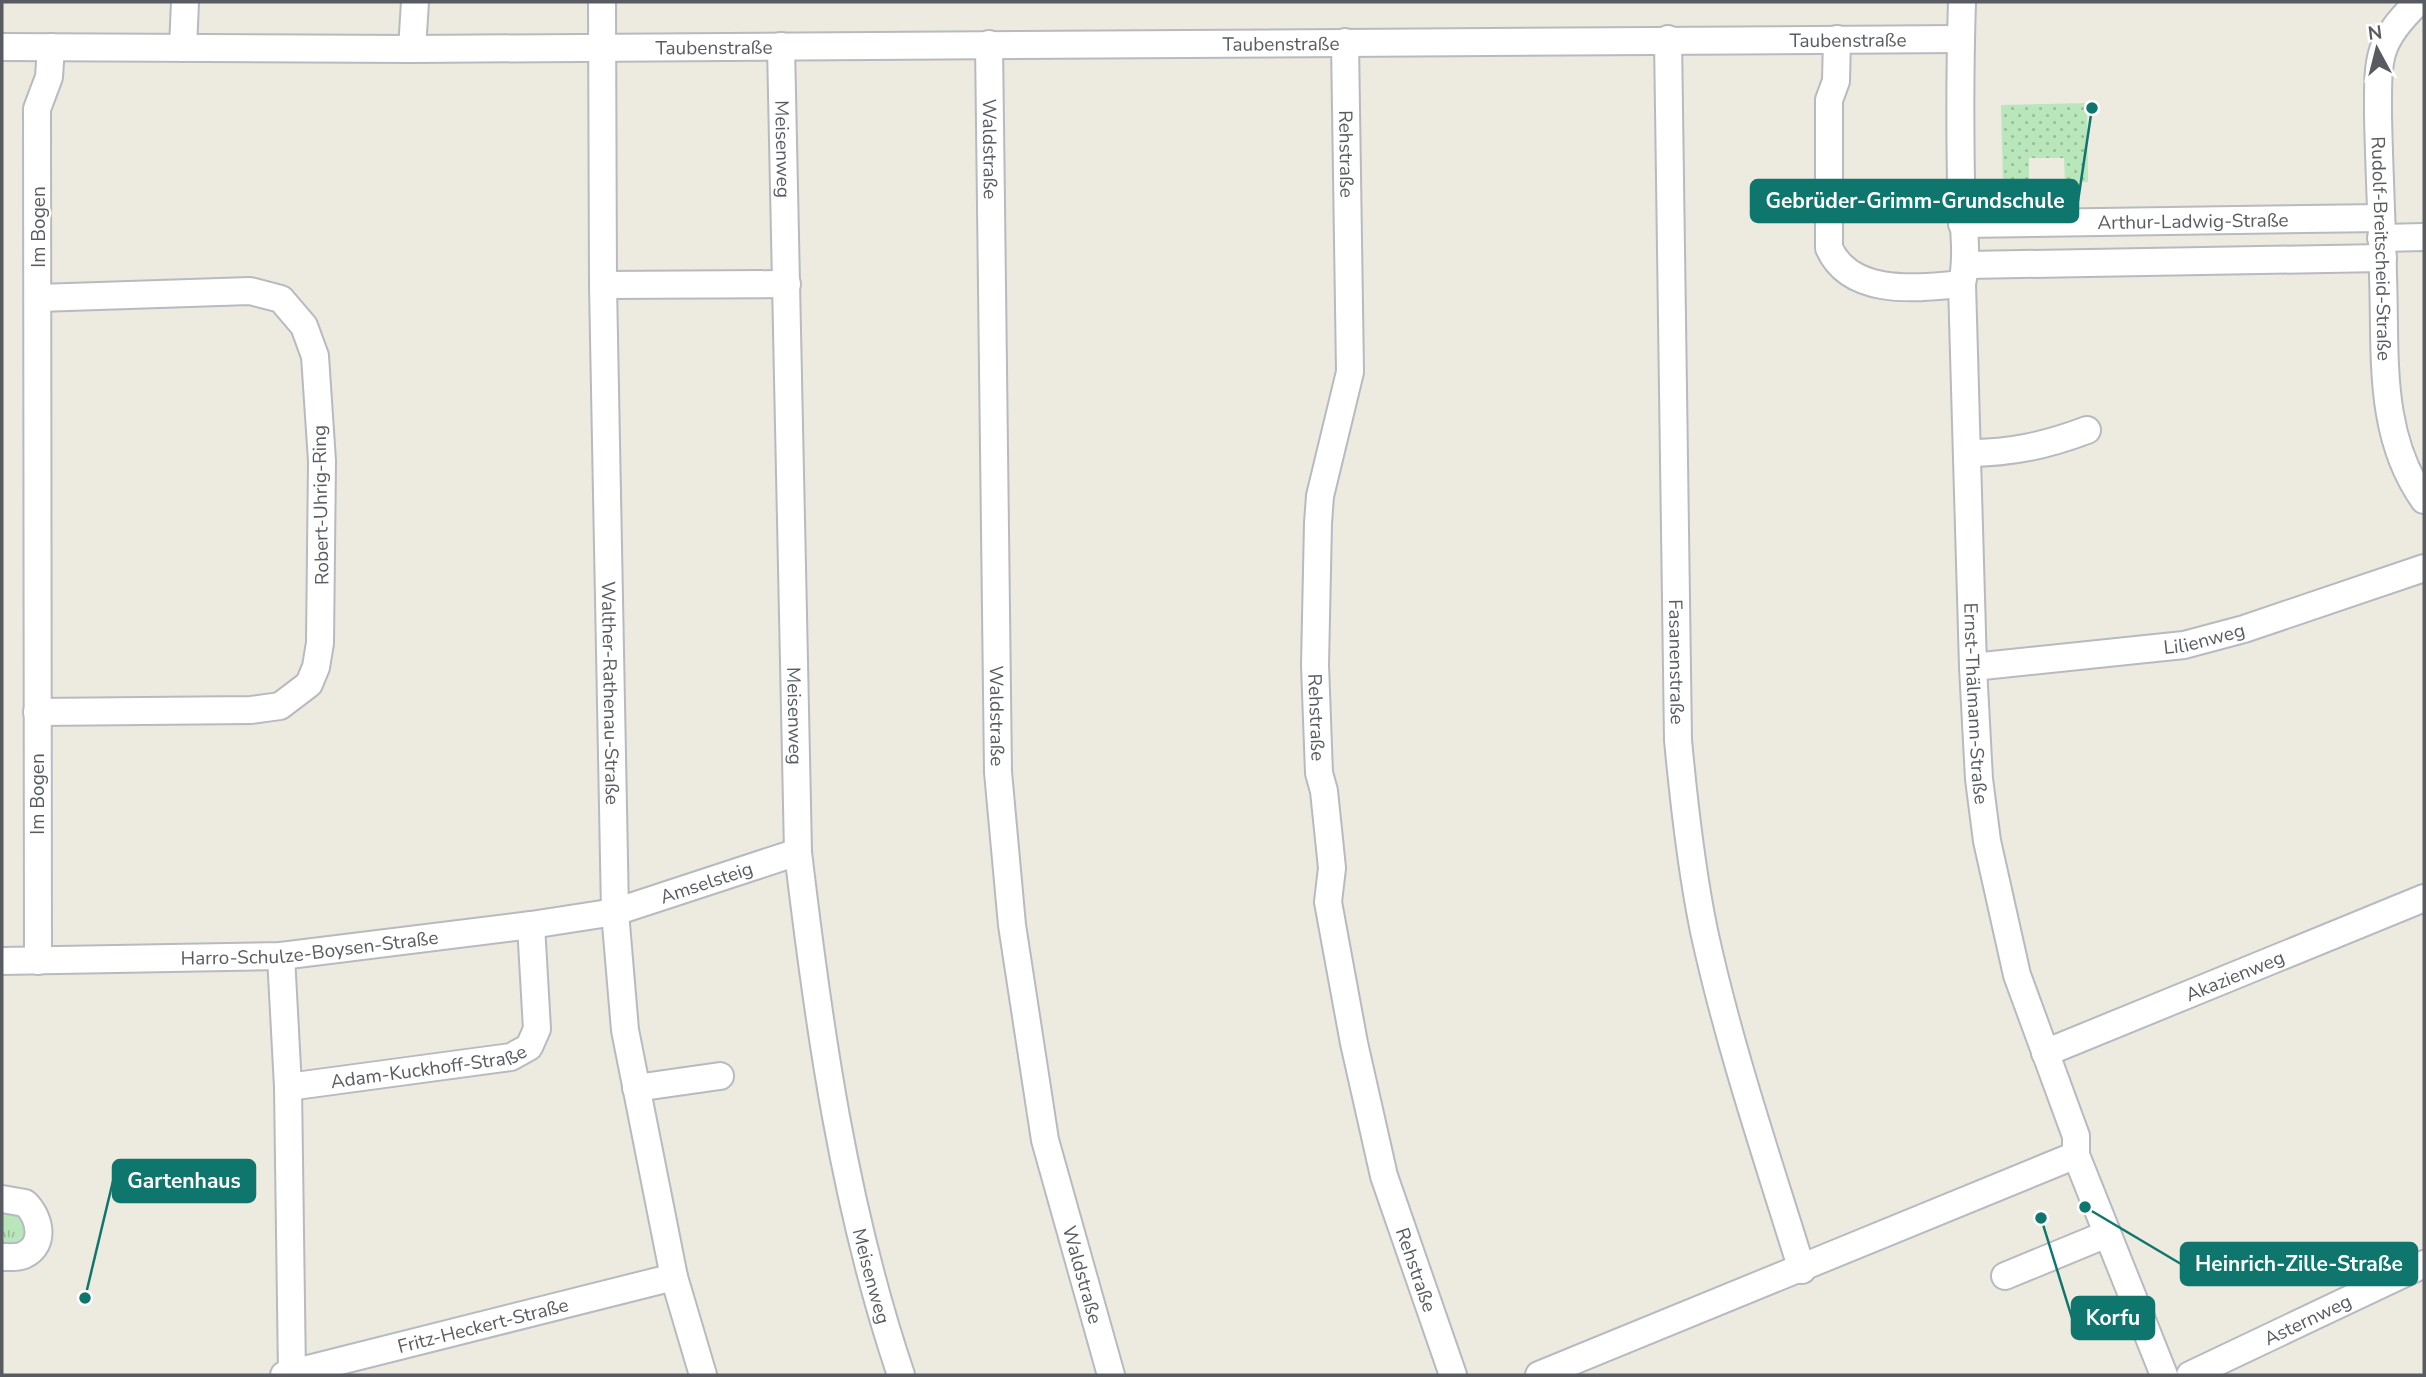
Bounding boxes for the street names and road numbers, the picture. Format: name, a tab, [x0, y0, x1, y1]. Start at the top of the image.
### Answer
street label: Taubenstraße	[1789, 27, 1907, 54]
street label: Taubenstraße	[1222, 31, 1340, 58]
street label: Taubenstraße	[655, 35, 773, 61]
street label: Waldstraße	[976, 98, 1003, 200]
street label: Meisenweg	[768, 100, 796, 198]
street label: Rehstraße	[1332, 110, 1359, 198]
street label: Rudolf-Breitscheid-Straße	[2364, 136, 2397, 361]
street label: Im Bogen	[26, 186, 52, 268]
street label: Arthur-Ladwig-Straße	[2097, 207, 2289, 236]
street label: Robert-Uhrig-Ring	[307, 425, 335, 585]
street label: Walther-Rathenau-Straße	[595, 581, 625, 805]
street label: Fasanenstraße	[1662, 599, 1690, 725]
street label: Ernst-Thälmann-Straße	[1957, 602, 1994, 806]
street label: Lilienweg	[2162, 617, 2248, 661]
street label: Waldstraße	[983, 665, 1010, 767]
street label: Meisenweg	[780, 667, 808, 765]
street label: Rehstraße	[1301, 673, 1331, 762]
street label: Im Bogen	[25, 753, 51, 835]
street label: Amselsteig	[657, 856, 756, 910]
street label: Harro-Schulze-Boysen-Straße	[180, 925, 440, 972]
street label: Akazienweg	[2182, 945, 2288, 1008]
street label: Adam-Kuckhoff-Straße	[329, 1039, 532, 1095]
street label: Waldstraße	[1056, 1223, 1108, 1327]
street label: Rehstraße	[1389, 1224, 1442, 1316]
street label: Meisenweg	[846, 1226, 896, 1327]
street label: Asternweg	[2260, 1288, 2356, 1352]
street label: Fritz-Heckert-Straße	[395, 1292, 571, 1360]

